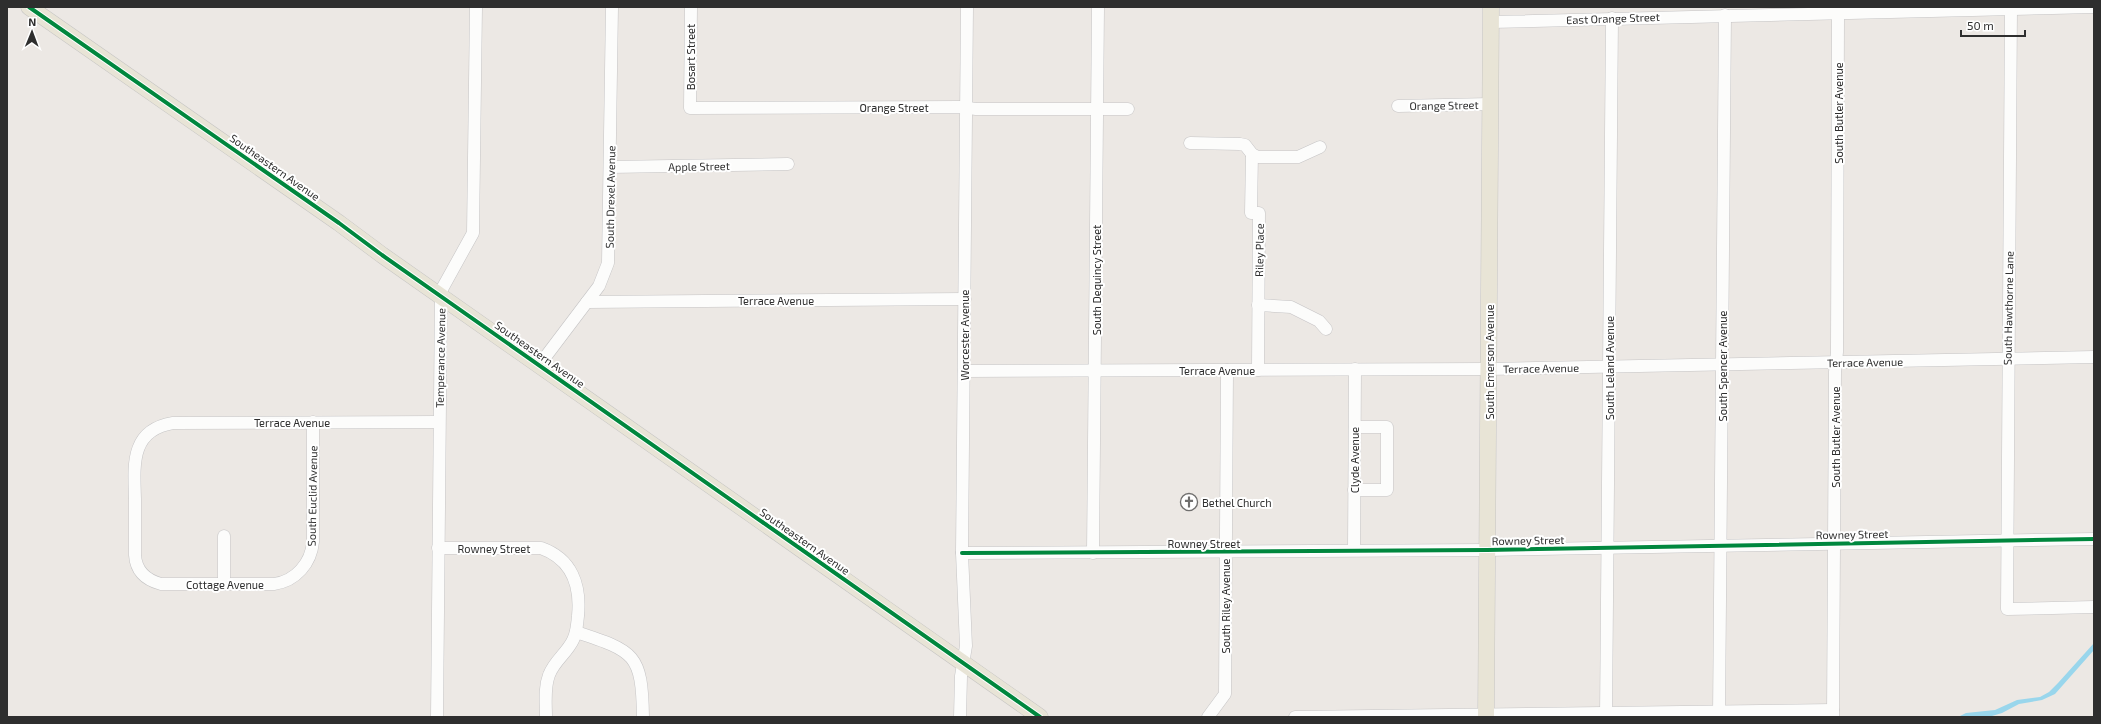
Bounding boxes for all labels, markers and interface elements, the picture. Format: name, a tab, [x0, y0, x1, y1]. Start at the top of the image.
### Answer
street label: East Orange Street	[1566, 10, 1660, 26]
north arrow	[12, 12, 52, 52]
scale bar	[1961, 12, 2025, 38]
text: N	[28, 15, 36, 28]
text: 50 m	[1967, 18, 1994, 32]
street label: Bosart Street	[684, 24, 697, 90]
street label: South Butler Avenue	[1832, 62, 1845, 164]
street label: Orange Street	[1409, 98, 1479, 112]
street label: Orange Street	[859, 101, 929, 114]
street label: Southeastern Avenue	[228, 131, 323, 203]
street label: South Drexel Avenue	[603, 145, 617, 249]
street label: Apple Street	[668, 159, 730, 173]
street label: Riley Place	[1252, 223, 1266, 277]
street label: South Dequincy Street	[1090, 225, 1103, 335]
street label: South Hawthorne Lane	[2001, 251, 2015, 365]
street label: Worcester Avenue	[958, 289, 971, 380]
street label: Terrace Avenue	[738, 294, 814, 307]
street label: South Emerson Avenue	[1483, 304, 1496, 420]
street label: Temperance Avenue	[433, 308, 447, 408]
street label: South Spencer Avenue	[1716, 310, 1729, 422]
street label: South Leland Avenue	[1603, 316, 1616, 420]
street label: Southeastern Avenue	[493, 318, 588, 390]
street label: Terrace Avenue	[1827, 355, 1903, 369]
street label: Terrace Avenue	[1503, 361, 1579, 375]
street label: Terrace Avenue	[1179, 364, 1255, 377]
street label: South Butler Avenue	[1829, 386, 1842, 488]
street label: Terrace Avenue	[254, 416, 330, 429]
street label: Clyde Avenue	[1348, 427, 1361, 493]
street label: South Euclid Avenue	[305, 445, 319, 547]
church icon: Bethel Church	[1179, 492, 1199, 512]
place label: Bethel Church	[1202, 496, 1272, 509]
street label: Southeastern Avenue	[758, 505, 853, 577]
street label: Rowney Street	[1815, 527, 1889, 541]
street label: Rowney Street	[1491, 533, 1565, 547]
street label: Rowney Street	[1168, 537, 1240, 550]
street label: Rowney Street	[458, 542, 530, 555]
street label: South Riley Avenue	[1219, 558, 1232, 654]
street label: Cottage Avenue	[186, 578, 264, 591]

